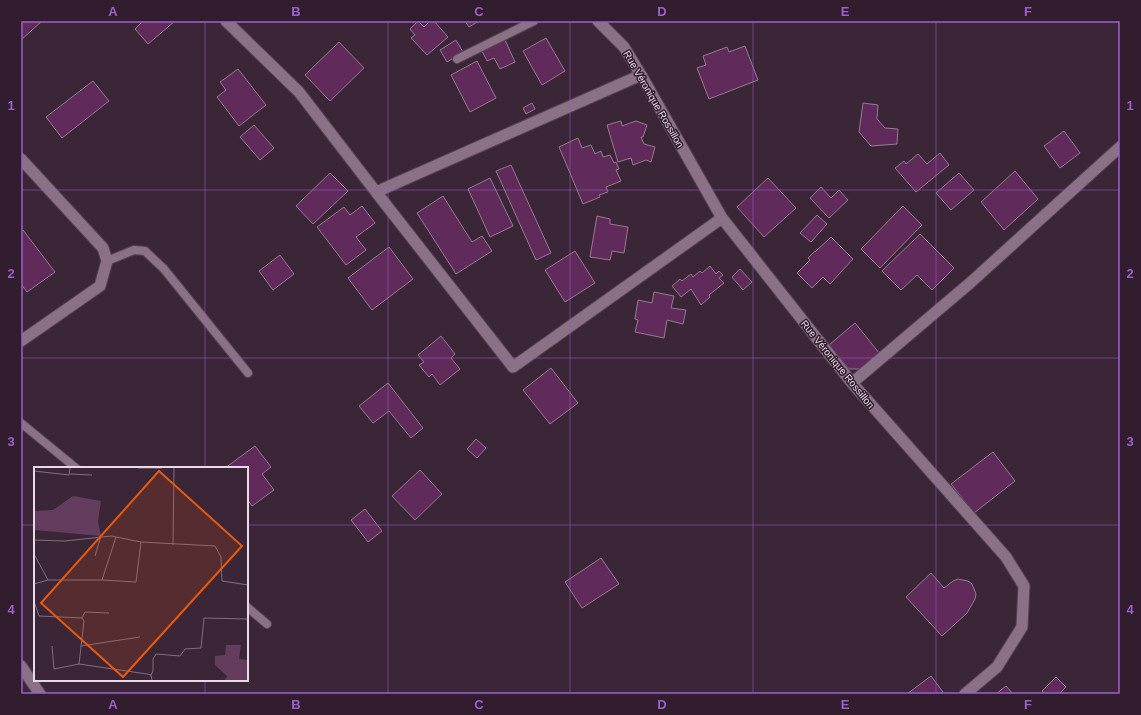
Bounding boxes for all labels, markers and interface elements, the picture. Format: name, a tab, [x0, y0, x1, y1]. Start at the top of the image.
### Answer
text: A	[108, 4, 118, 19]
text: B	[291, 4, 301, 19]
text: C	[474, 4, 484, 19]
text: D	[657, 4, 667, 19]
text: E	[841, 4, 850, 19]
text: F	[1024, 4, 1032, 19]
street label: Rue Véronique Rossillon	[621, 49, 686, 150]
text: 1	[7, 98, 15, 113]
text: 1	[1126, 98, 1134, 113]
text: 2	[7, 266, 15, 281]
text: 2	[1126, 266, 1134, 281]
street label: Rue Véronique Rossillon	[799, 318, 877, 411]
text: 3	[7, 434, 15, 449]
text: 3	[1126, 434, 1134, 449]
inset map	[34, 467, 248, 681]
text: 4	[7, 602, 15, 617]
text: 4	[1126, 602, 1134, 617]
text: A	[108, 697, 118, 712]
text: B	[291, 697, 301, 712]
text: C	[474, 697, 484, 712]
text: D	[657, 697, 667, 712]
text: E	[841, 697, 850, 712]
text: F	[1024, 697, 1032, 712]

